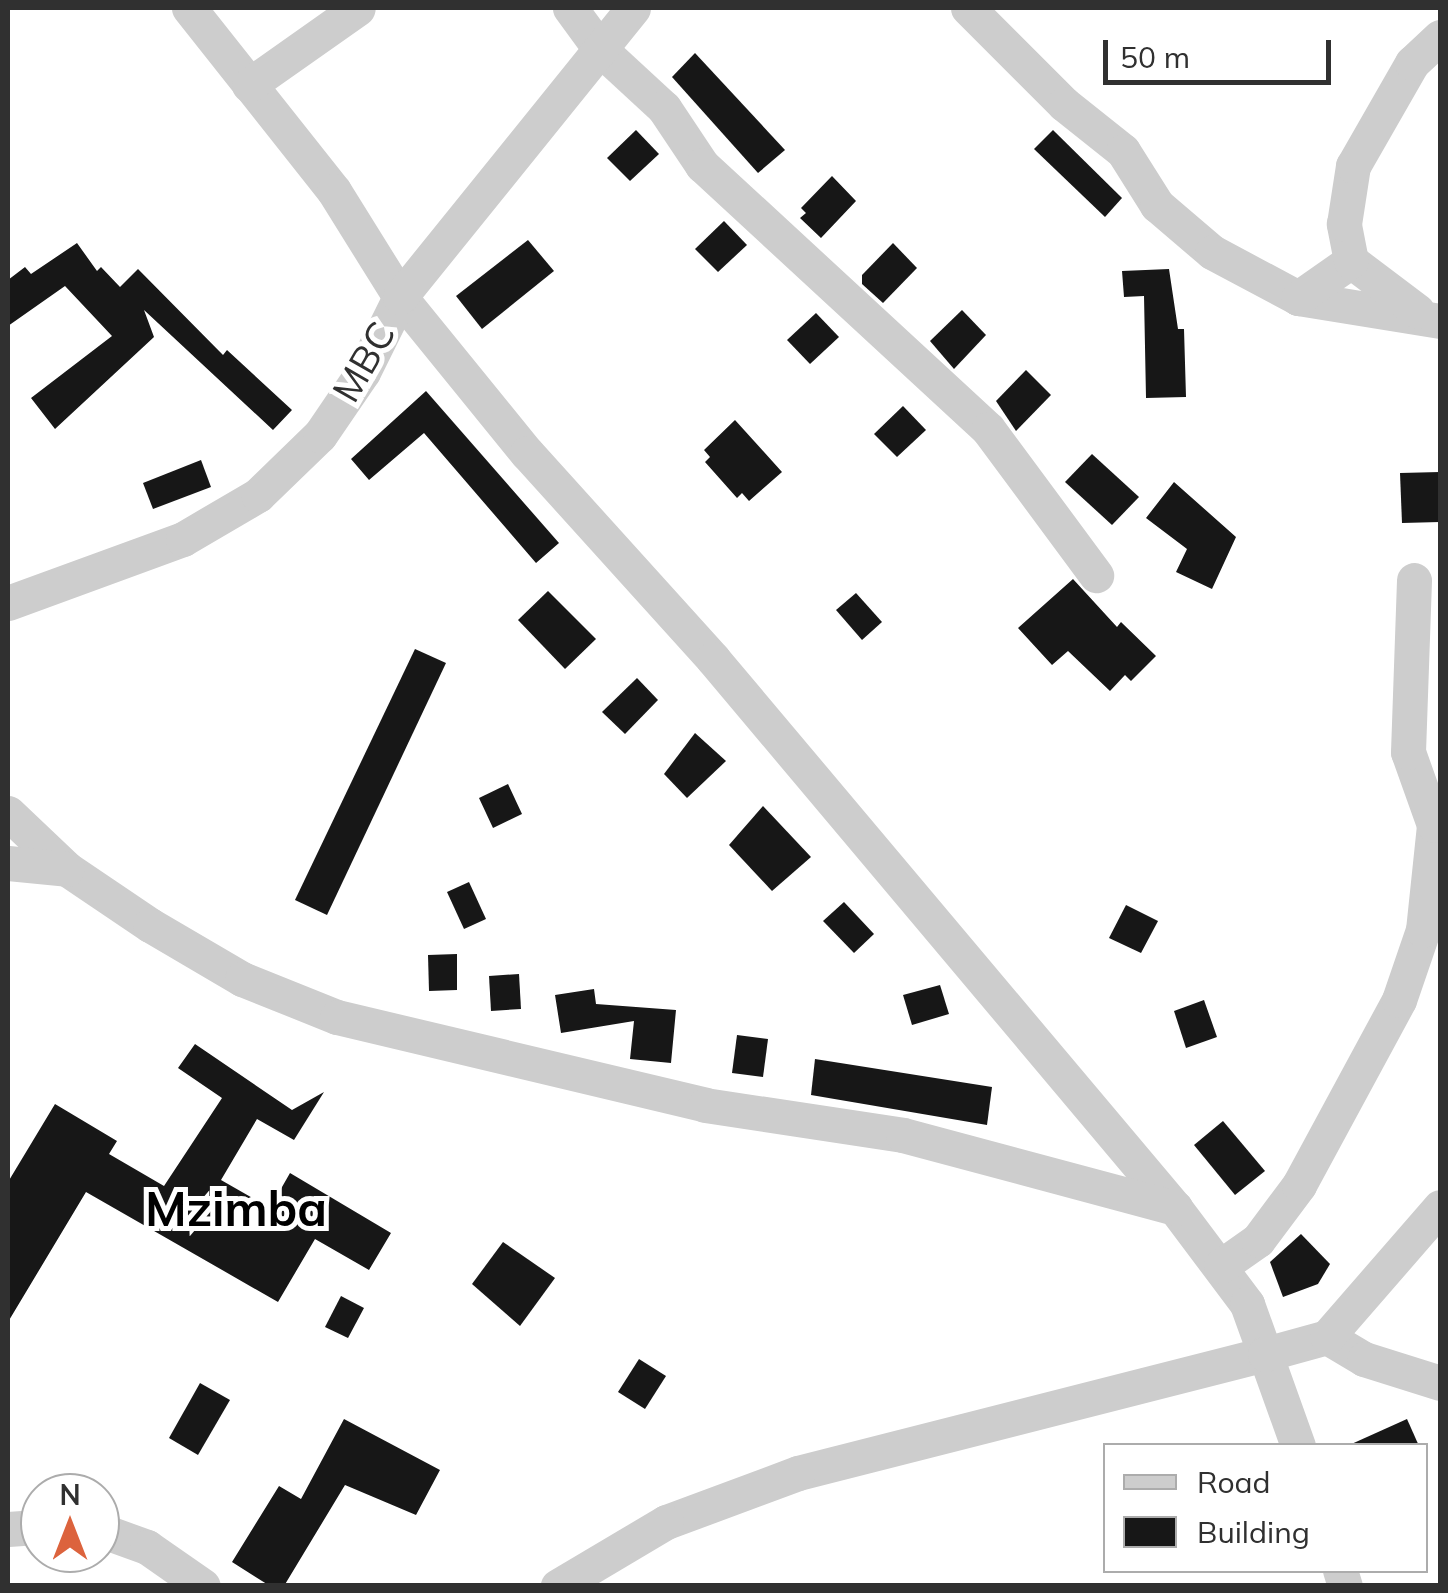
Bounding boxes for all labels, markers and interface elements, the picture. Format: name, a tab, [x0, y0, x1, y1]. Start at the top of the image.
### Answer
scale bar	[1108, 20, 1336, 82]
text: 50 m	[1120, 38, 1190, 76]
street label: MBC	[323, 314, 405, 410]
district label: Mzimba	[145, 1180, 327, 1238]
legend	[1103, 1443, 1428, 1573]
text: Road	[1197, 1463, 1271, 1501]
north arrow	[20, 1473, 120, 1573]
text: N	[59, 1477, 81, 1512]
text: Building	[1197, 1513, 1310, 1551]

